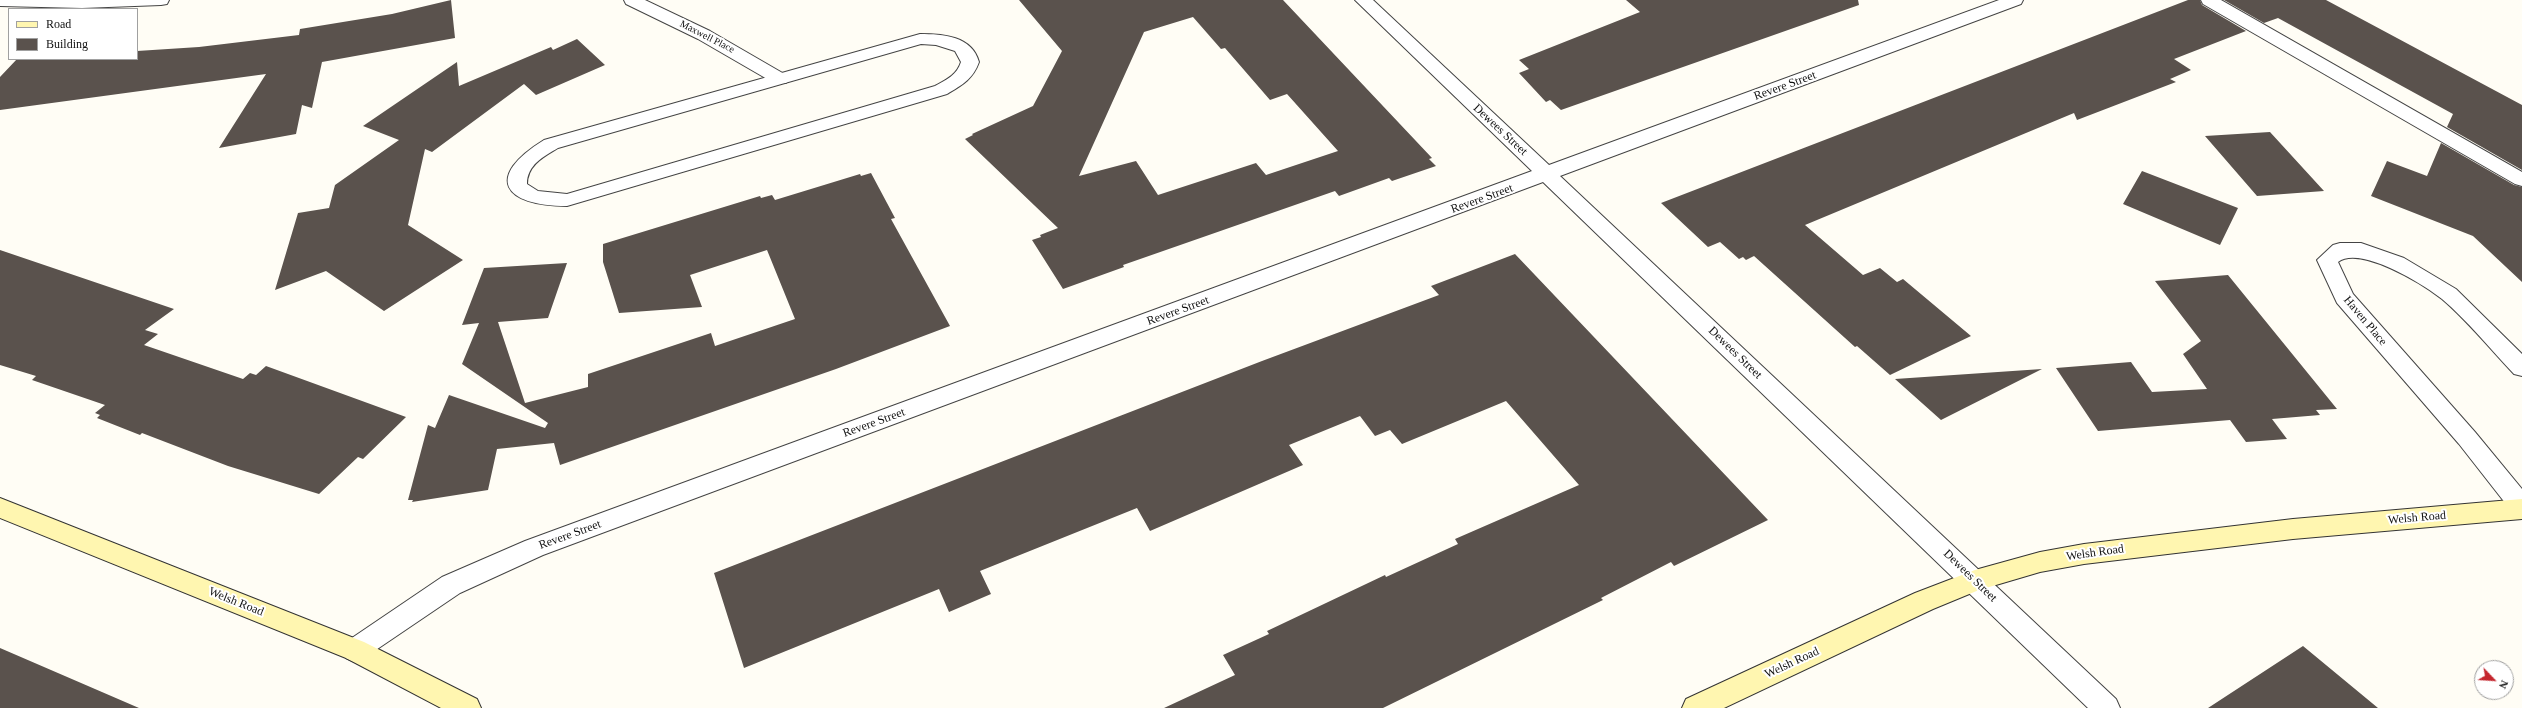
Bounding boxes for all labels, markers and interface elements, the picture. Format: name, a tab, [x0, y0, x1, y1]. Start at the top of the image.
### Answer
legend	[8, 8, 138, 60]
text: Road	[46, 17, 71, 31]
street label: Maxwell Place	[678, 18, 736, 56]
text: Building	[46, 37, 88, 51]
street label: Revere Street	[1752, 68, 1818, 104]
street label: Dewees Street	[1470, 101, 1530, 159]
street label: Revere Street	[1449, 181, 1515, 217]
street label: Revere Street	[1145, 293, 1211, 329]
street label: Haven Place	[2340, 293, 2390, 349]
street label: Dewees Street	[1705, 324, 1765, 382]
street label: Revere Street	[841, 405, 907, 441]
street label: Welsh Road	[2387, 508, 2447, 528]
street label: Revere Street	[537, 517, 603, 553]
street label: Welsh Road	[2065, 542, 2125, 564]
street label: Dewees Street	[1940, 547, 2000, 605]
street label: Welsh Road	[206, 584, 266, 620]
street label: Welsh Road	[1763, 644, 1821, 682]
north arrow	[2474, 660, 2514, 700]
text: N	[2497, 679, 2511, 691]

